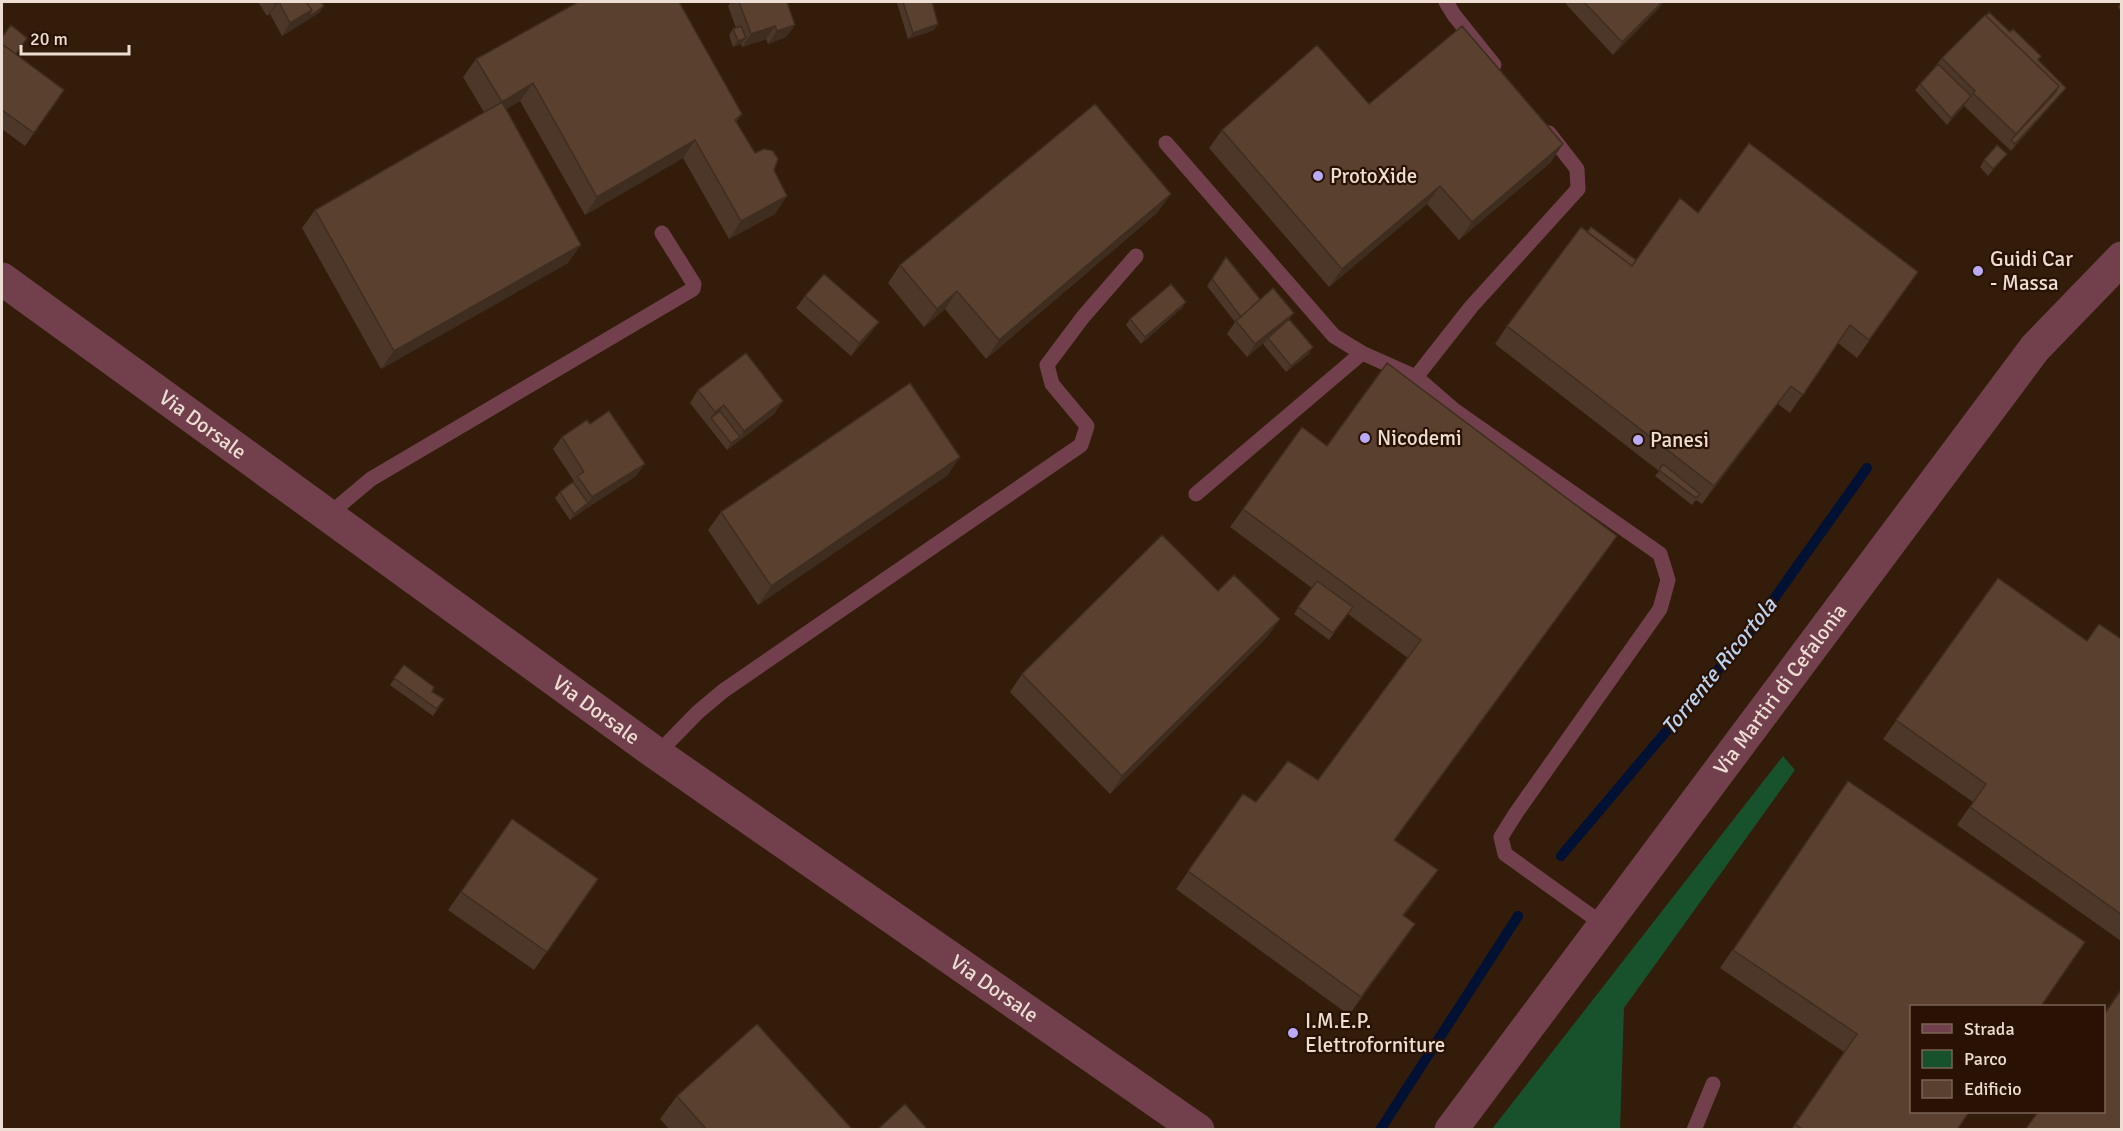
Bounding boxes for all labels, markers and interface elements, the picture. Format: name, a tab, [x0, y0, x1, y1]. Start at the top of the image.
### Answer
scale bar	[21, 18, 129, 56]
text: 20 m	[30, 28, 68, 50]
place label: ProtoXide	[1330, 163, 1417, 189]
marker: ProtoXide	[1311, 169, 1325, 183]
place label: Guidi Car - Massa	[1990, 246, 2073, 296]
marker: Guidi Car - Massa	[1971, 264, 1985, 278]
street label: Via Dorsale	[154, 384, 252, 465]
place label: Nicodemi	[1377, 425, 1462, 451]
place label: Panesi	[1650, 427, 1709, 453]
marker: Nicodemi	[1358, 431, 1372, 445]
marker: Panesi	[1631, 433, 1645, 447]
water label: Torrente Ricortola	[1655, 591, 1783, 740]
street label: Via Martiri di Cefalonia	[1708, 598, 1853, 780]
street label: Via Dorsale	[547, 670, 645, 750]
street label: Via Dorsale	[945, 949, 1044, 1028]
legend	[1910, 1005, 2105, 1113]
place label: I.M.E.P. Elettroforniture	[1305, 1008, 1445, 1058]
text: Strada	[1964, 1018, 2015, 1040]
marker: I.M.E.P. Elettroforniture	[1286, 1026, 1300, 1040]
text: Parco	[1964, 1048, 2007, 1070]
text: Edificio	[1964, 1078, 2022, 1100]

